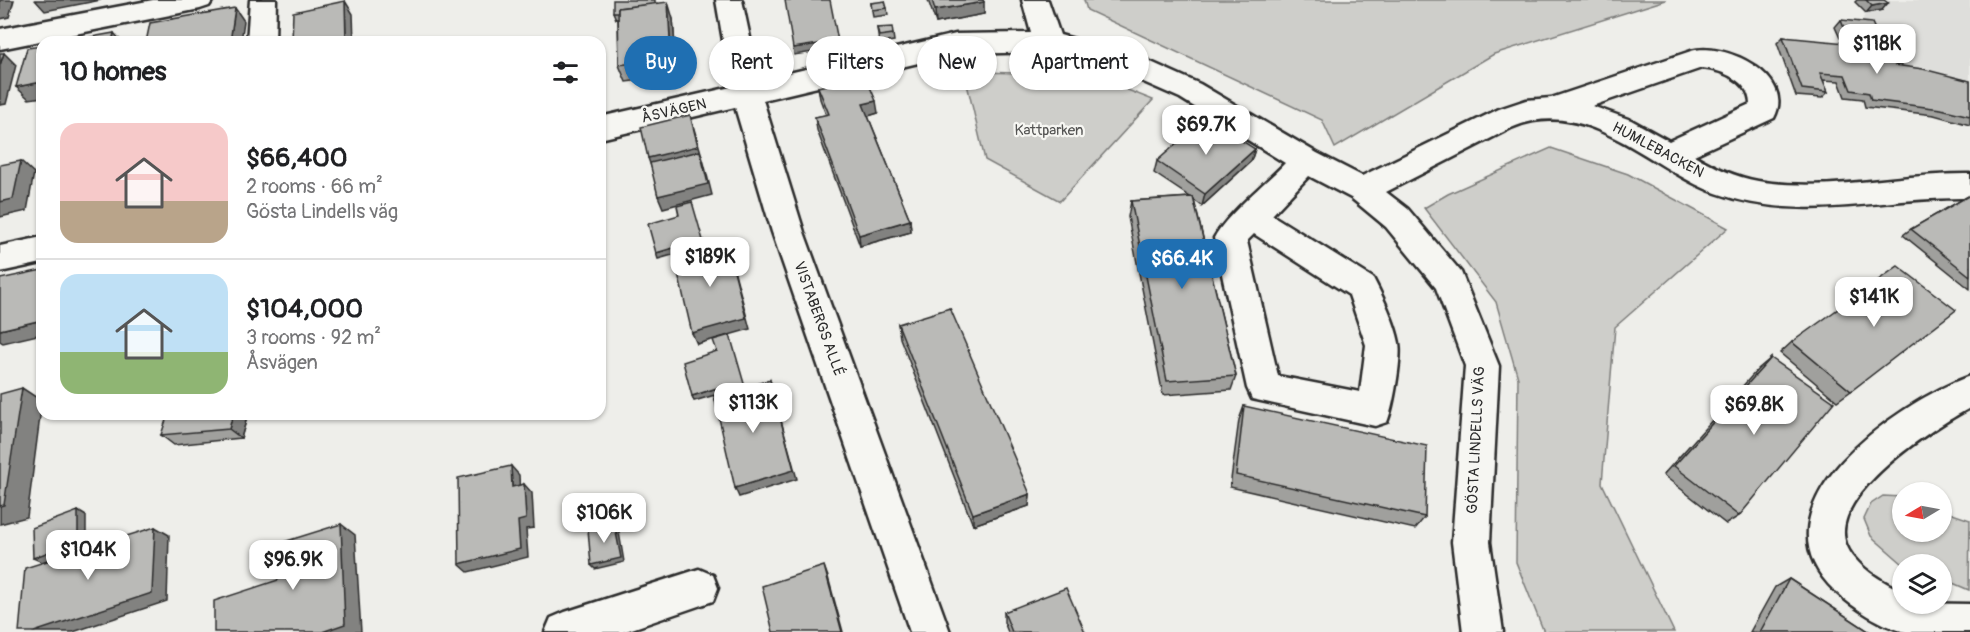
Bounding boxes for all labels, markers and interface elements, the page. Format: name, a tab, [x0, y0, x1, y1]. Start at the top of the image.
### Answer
pin: $118K	[1835, 24, 1919, 75]
text: $118K	[1853, 31, 1901, 56]
chip: Buy	[624, 36, 697, 90]
chip: Rent	[709, 36, 794, 90]
chip: Filters	[806, 36, 905, 90]
chip: New	[917, 36, 997, 90]
chip: Apartment	[1009, 36, 1149, 90]
text: 10 homes	[60, 56, 166, 88]
icon: filters	[549, 56, 582, 89]
street label: ÅSVÄGEN	[639, 93, 708, 128]
pin: $69.7K	[1157, 105, 1255, 156]
text: $69.7K	[1176, 112, 1236, 137]
street label: HUMLEBACKEN	[1609, 118, 1707, 182]
park label: Kattparken	[1015, 121, 1083, 140]
text: $66,400	[246, 142, 348, 174]
icon: home	[108, 147, 180, 219]
text: 2 rooms · 66 m²	[246, 174, 383, 199]
text: Gösta Lindells väg	[246, 199, 398, 224]
pin: $189K	[668, 237, 752, 288]
pin: $66.4K	[1133, 239, 1231, 290]
text: $189K	[684, 244, 736, 269]
text: $66.4K	[1151, 246, 1213, 271]
street label: VISTABERGS ALLÉ	[789, 259, 849, 379]
pin: $141K	[1832, 277, 1916, 328]
text: $141K	[1849, 284, 1899, 309]
text: $104,000	[246, 293, 363, 325]
icon: home	[108, 298, 180, 370]
text: 3 rooms · 92 m²	[246, 325, 381, 350]
text: Åsvägen	[246, 350, 318, 375]
street label: GÖSTA LINDELLS VÄG	[1463, 366, 1489, 514]
pin: $113K	[711, 383, 795, 434]
pin: $69.8K	[1705, 385, 1803, 436]
text: $113K	[728, 390, 778, 415]
text: $69.8K	[1724, 392, 1784, 417]
north arrow	[1892, 482, 1952, 542]
map controls	[1892, 482, 1952, 614]
pin: $106K	[562, 493, 646, 544]
text: $106K	[576, 500, 632, 525]
pin: $104K	[46, 530, 130, 581]
text: $104K	[60, 537, 116, 562]
pin: $96.9K	[244, 540, 342, 591]
text: $96.9K	[263, 547, 323, 572]
button: layers	[1892, 554, 1952, 614]

